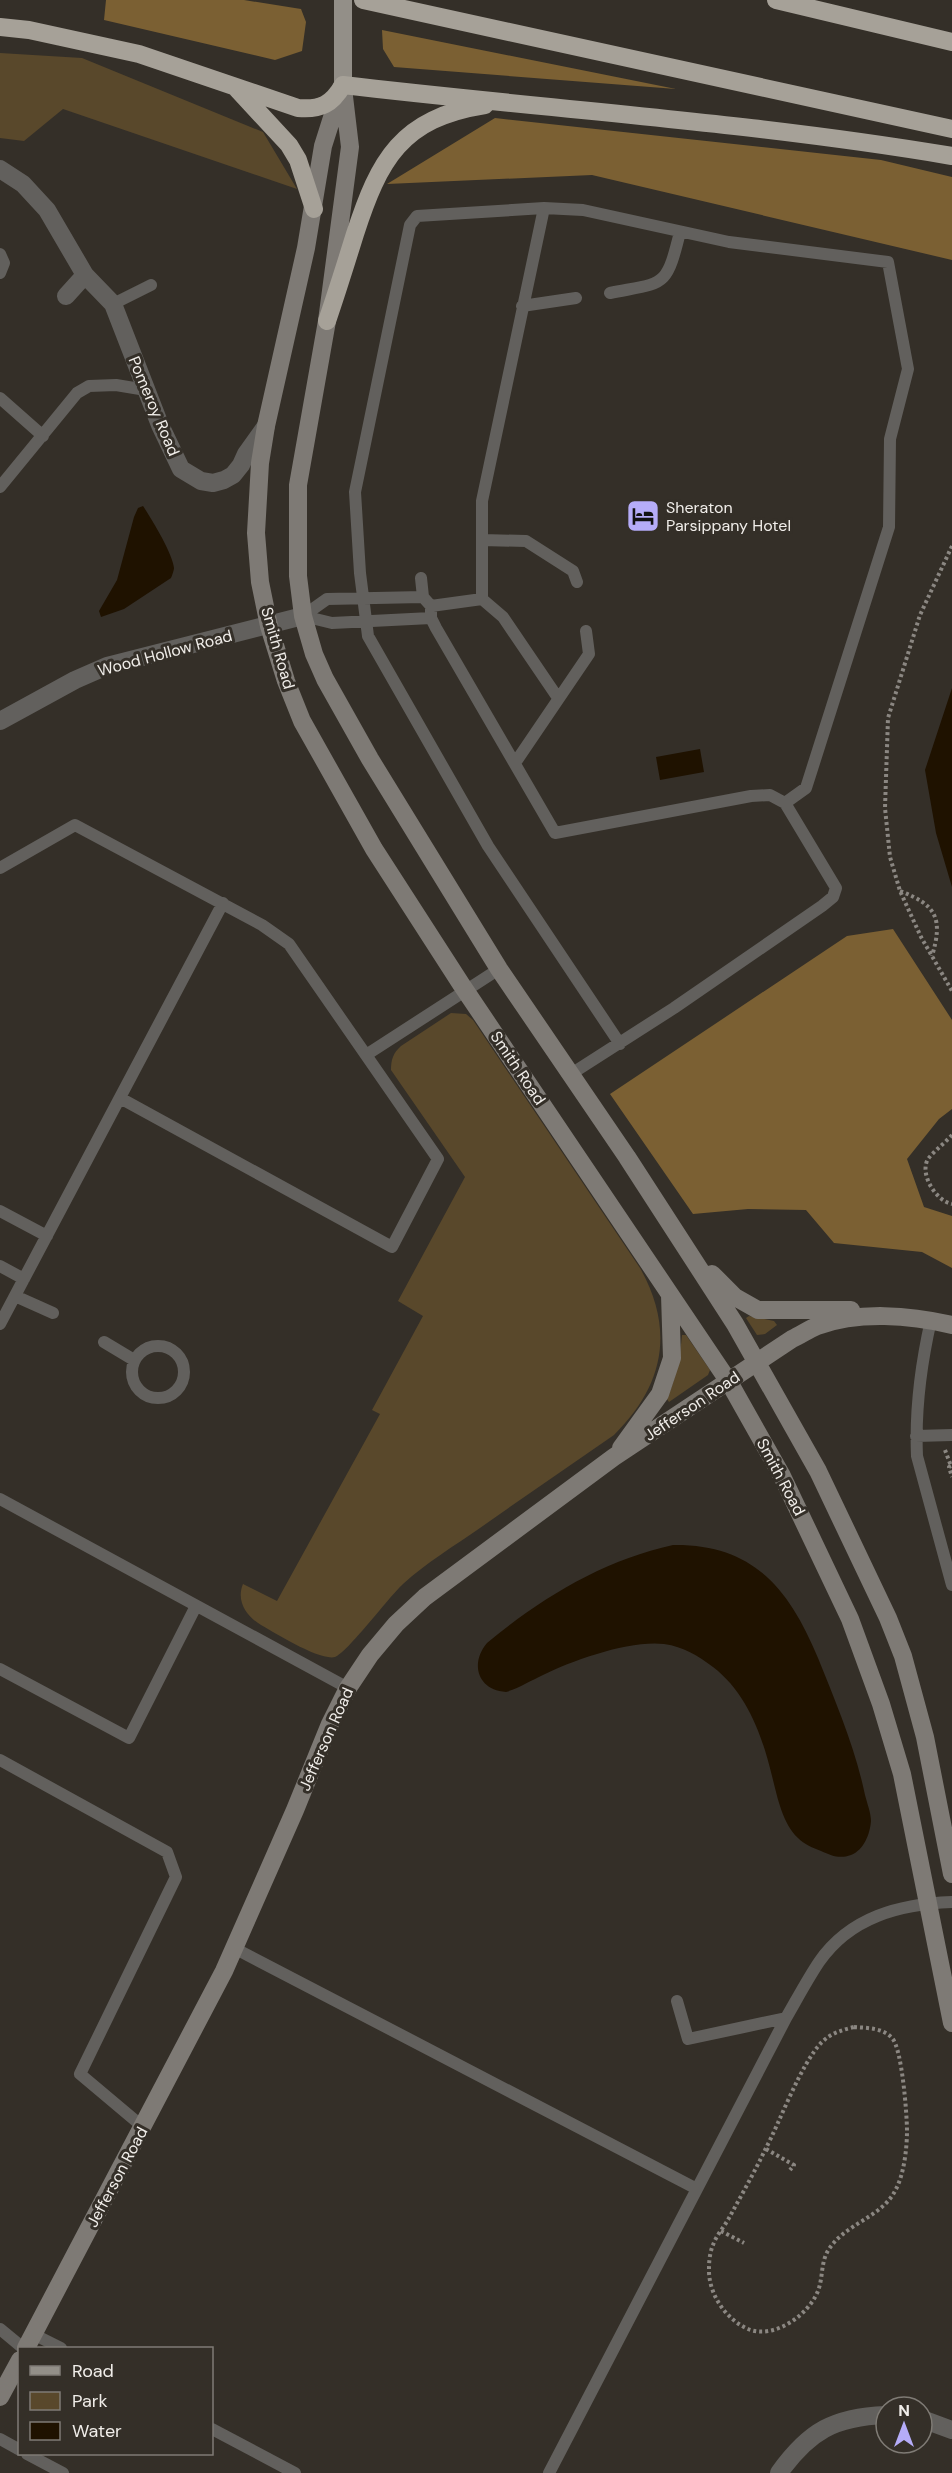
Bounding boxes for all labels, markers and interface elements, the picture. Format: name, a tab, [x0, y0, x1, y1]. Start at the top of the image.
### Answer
street label: Pomeroy Road	[124, 353, 184, 459]
place label: Sheraton Parsippany Hotel	[666, 497, 791, 536]
hotel icon: Sheraton Parsippany Hotel	[625, 498, 661, 534]
street label: Smith Road	[256, 605, 300, 691]
street label: Wood Hollow Road	[95, 625, 235, 681]
street label: Smith Road	[486, 1027, 550, 1109]
street label: Jefferson Road	[640, 1366, 744, 1446]
street label: Smith Road	[752, 1435, 810, 1519]
street label: Jefferson Road	[294, 1684, 358, 1794]
street label: Jefferson Road	[82, 2123, 152, 2231]
legend	[18, 2347, 213, 2455]
text: Road	[72, 2359, 114, 2383]
text: Park	[72, 2389, 108, 2413]
north arrow	[874, 2395, 934, 2455]
text: N	[898, 2400, 910, 2421]
text: Water	[72, 2419, 122, 2443]

